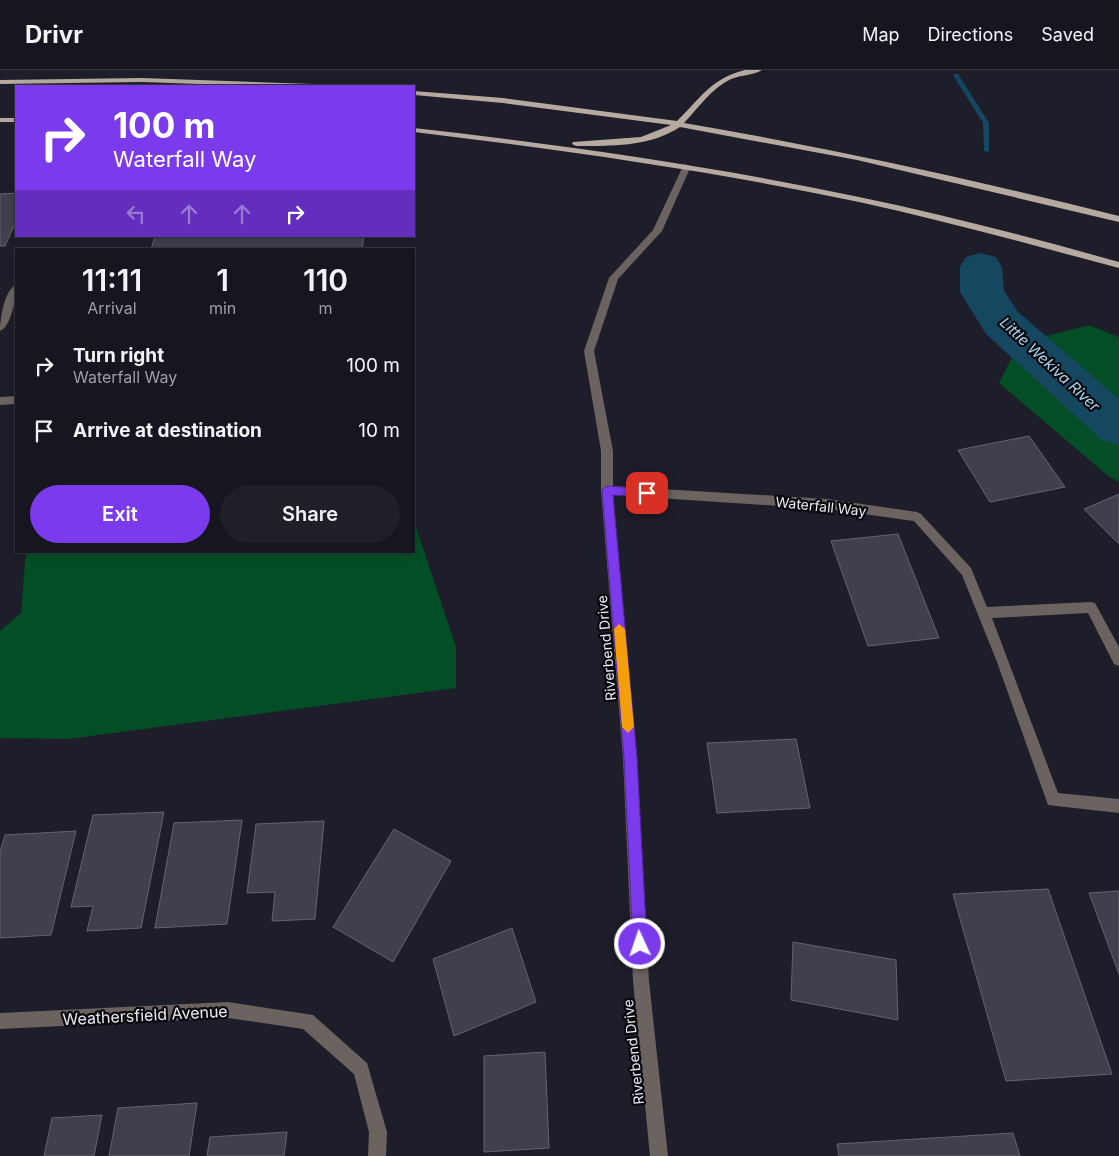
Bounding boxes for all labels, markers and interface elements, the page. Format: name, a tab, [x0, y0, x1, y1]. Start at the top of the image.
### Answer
text: Drivr	[25, 20, 83, 49]
text: Map	[862, 24, 900, 45]
text: Directions	[928, 24, 1013, 45]
text: Saved	[1041, 24, 1094, 45]
text: 100 m	[113, 104, 216, 146]
icon: right	[30, 105, 95, 170]
text: Waterfall Way	[113, 146, 256, 172]
icon: left	[122, 200, 150, 228]
icon: ahead	[175, 200, 203, 228]
icon: ahead	[228, 200, 256, 228]
icon: right	[281, 200, 309, 228]
text: 11:11	[82, 262, 142, 298]
text: 1	[216, 262, 229, 298]
text: 110	[303, 262, 348, 298]
text: Arrival	[87, 298, 137, 318]
text: min	[209, 298, 236, 318]
text: m	[319, 298, 333, 318]
water label: Little Wekiva River	[996, 313, 1104, 415]
text: Turn right	[73, 344, 164, 367]
icon: right	[30, 352, 58, 380]
text: 100 m	[346, 354, 400, 377]
text: Waterfall Way	[73, 367, 177, 387]
icon: arrive	[30, 417, 58, 445]
text: Arrive at destination	[73, 419, 262, 442]
text: 10 m	[358, 419, 400, 442]
pin	[626, 472, 668, 514]
icon: arrive	[633, 479, 661, 507]
button: Exit	[30, 485, 210, 543]
button: Share	[220, 485, 400, 543]
street label: Waterfall Way	[775, 493, 867, 519]
street label: Riverbend Drive	[593, 595, 619, 701]
position arrow	[613, 917, 665, 969]
street label: Riverbend Drive	[619, 998, 647, 1106]
street label: Weathersfield Avenue	[62, 1001, 228, 1029]

